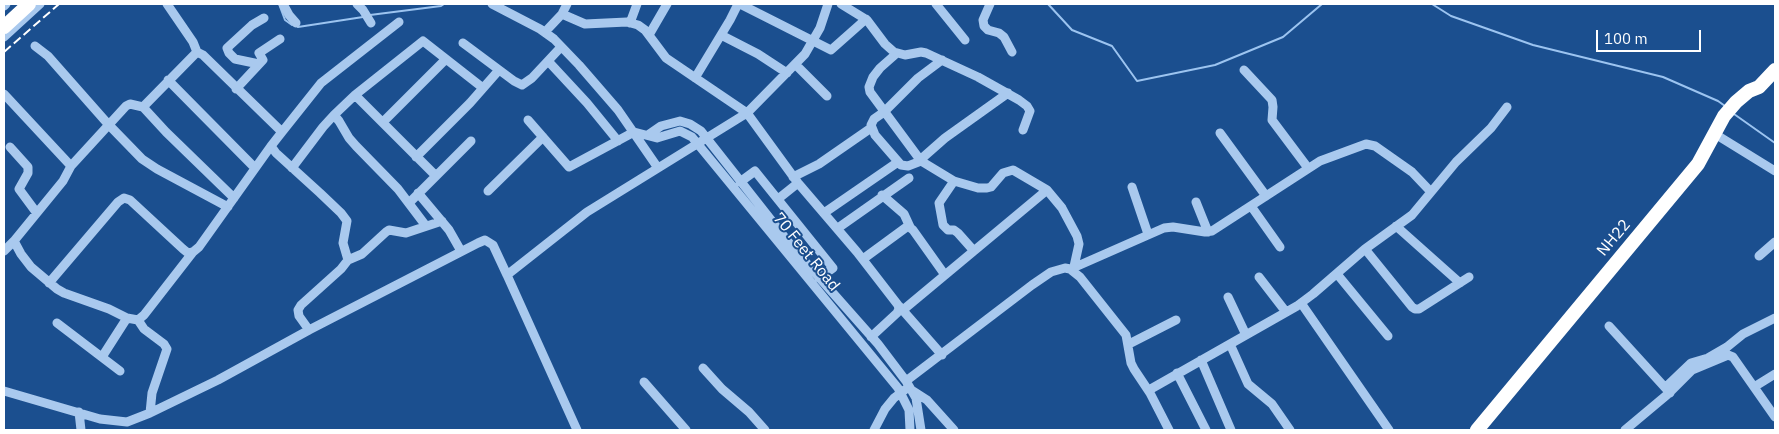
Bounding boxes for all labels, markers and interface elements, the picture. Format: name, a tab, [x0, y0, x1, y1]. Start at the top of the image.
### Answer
scale bar	[1599, 20, 1704, 52]
text: 100 m	[1604, 29, 1648, 48]
street label: 70 Feet Road	[769, 209, 843, 295]
street label: NH22	[1593, 216, 1635, 260]

